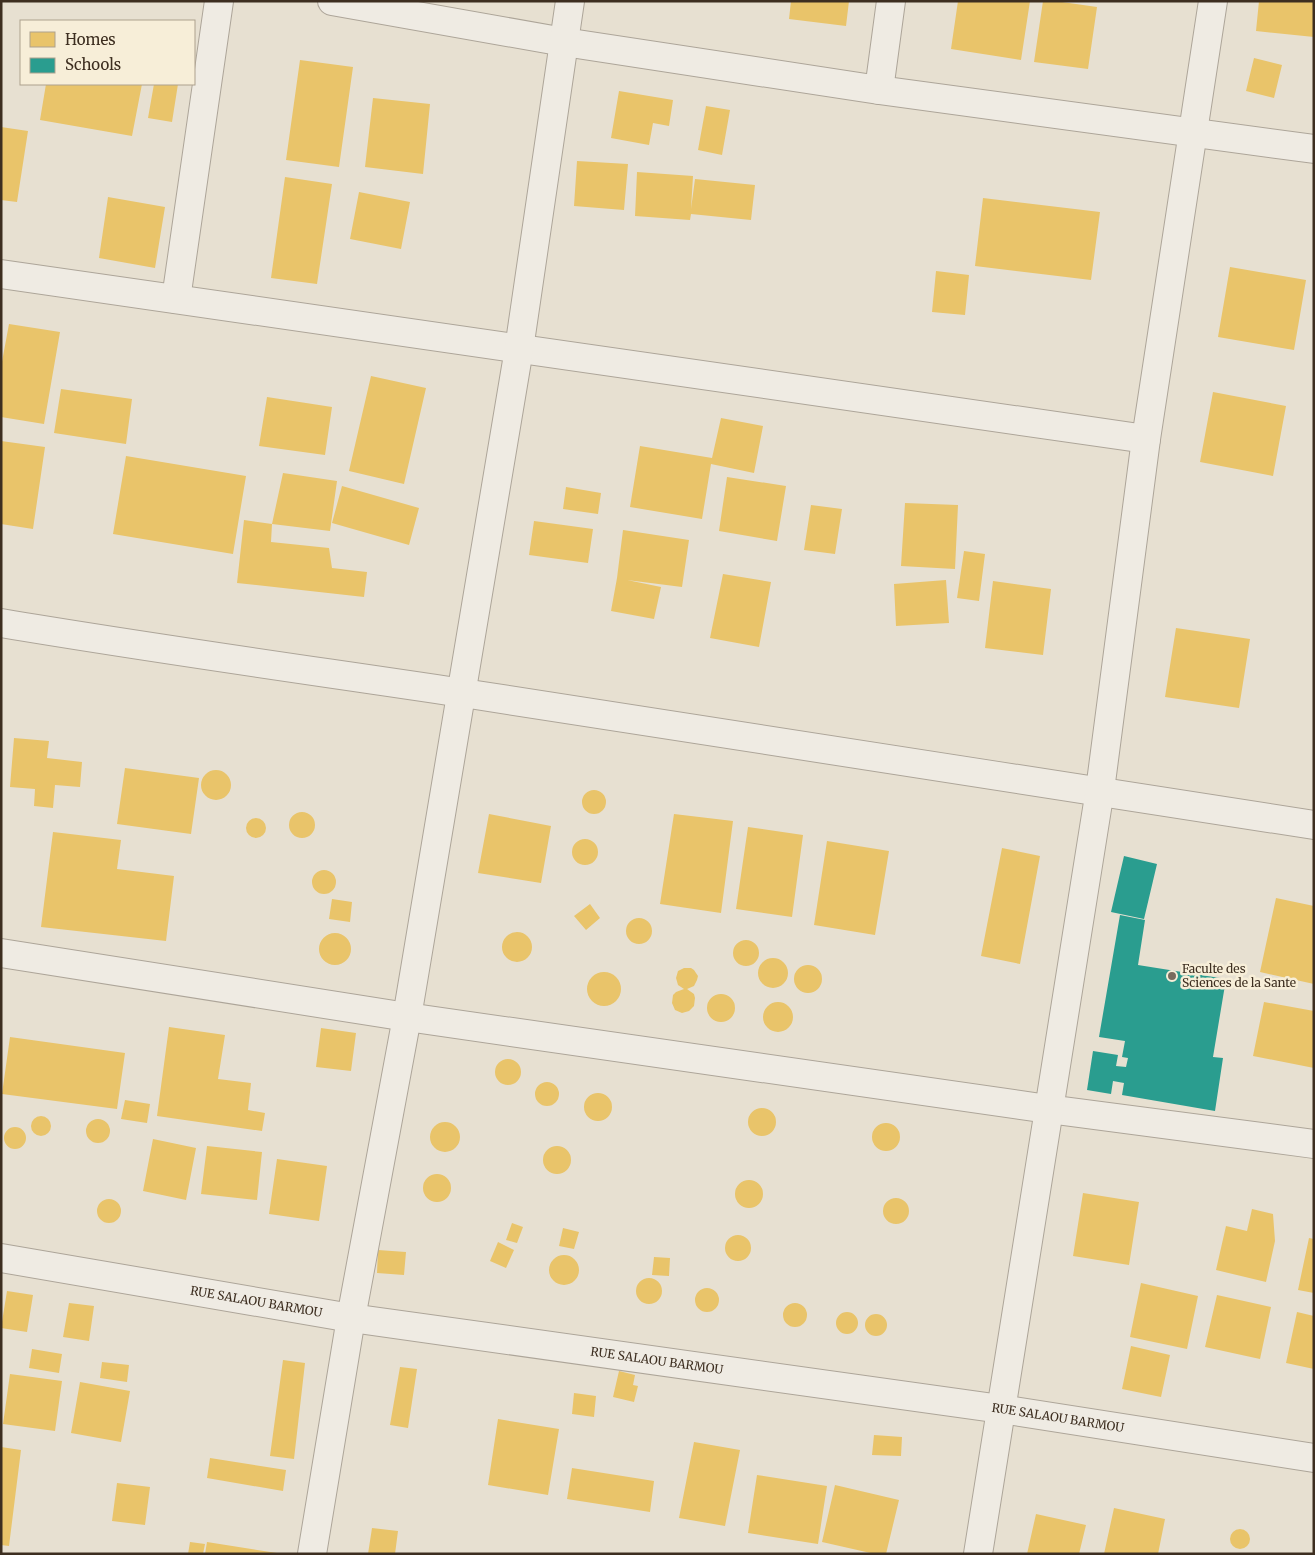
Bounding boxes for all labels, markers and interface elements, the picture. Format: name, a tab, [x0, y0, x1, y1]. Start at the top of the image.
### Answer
legend	[20, 20, 195, 85]
text: Homes	[65, 30, 116, 49]
text: Schools	[65, 55, 121, 74]
place label: Faculte des Sciences de la Sante	[1182, 961, 1296, 990]
marker: Faculte des Sciences de la Sante	[1166, 970, 1178, 982]
street label: RUE SALAOU BARMOU	[189, 1283, 324, 1320]
street label: RUE SALAOU BARMOU	[590, 1344, 724, 1377]
street label: RUE SALAOU BARMOU	[991, 1400, 1125, 1435]

